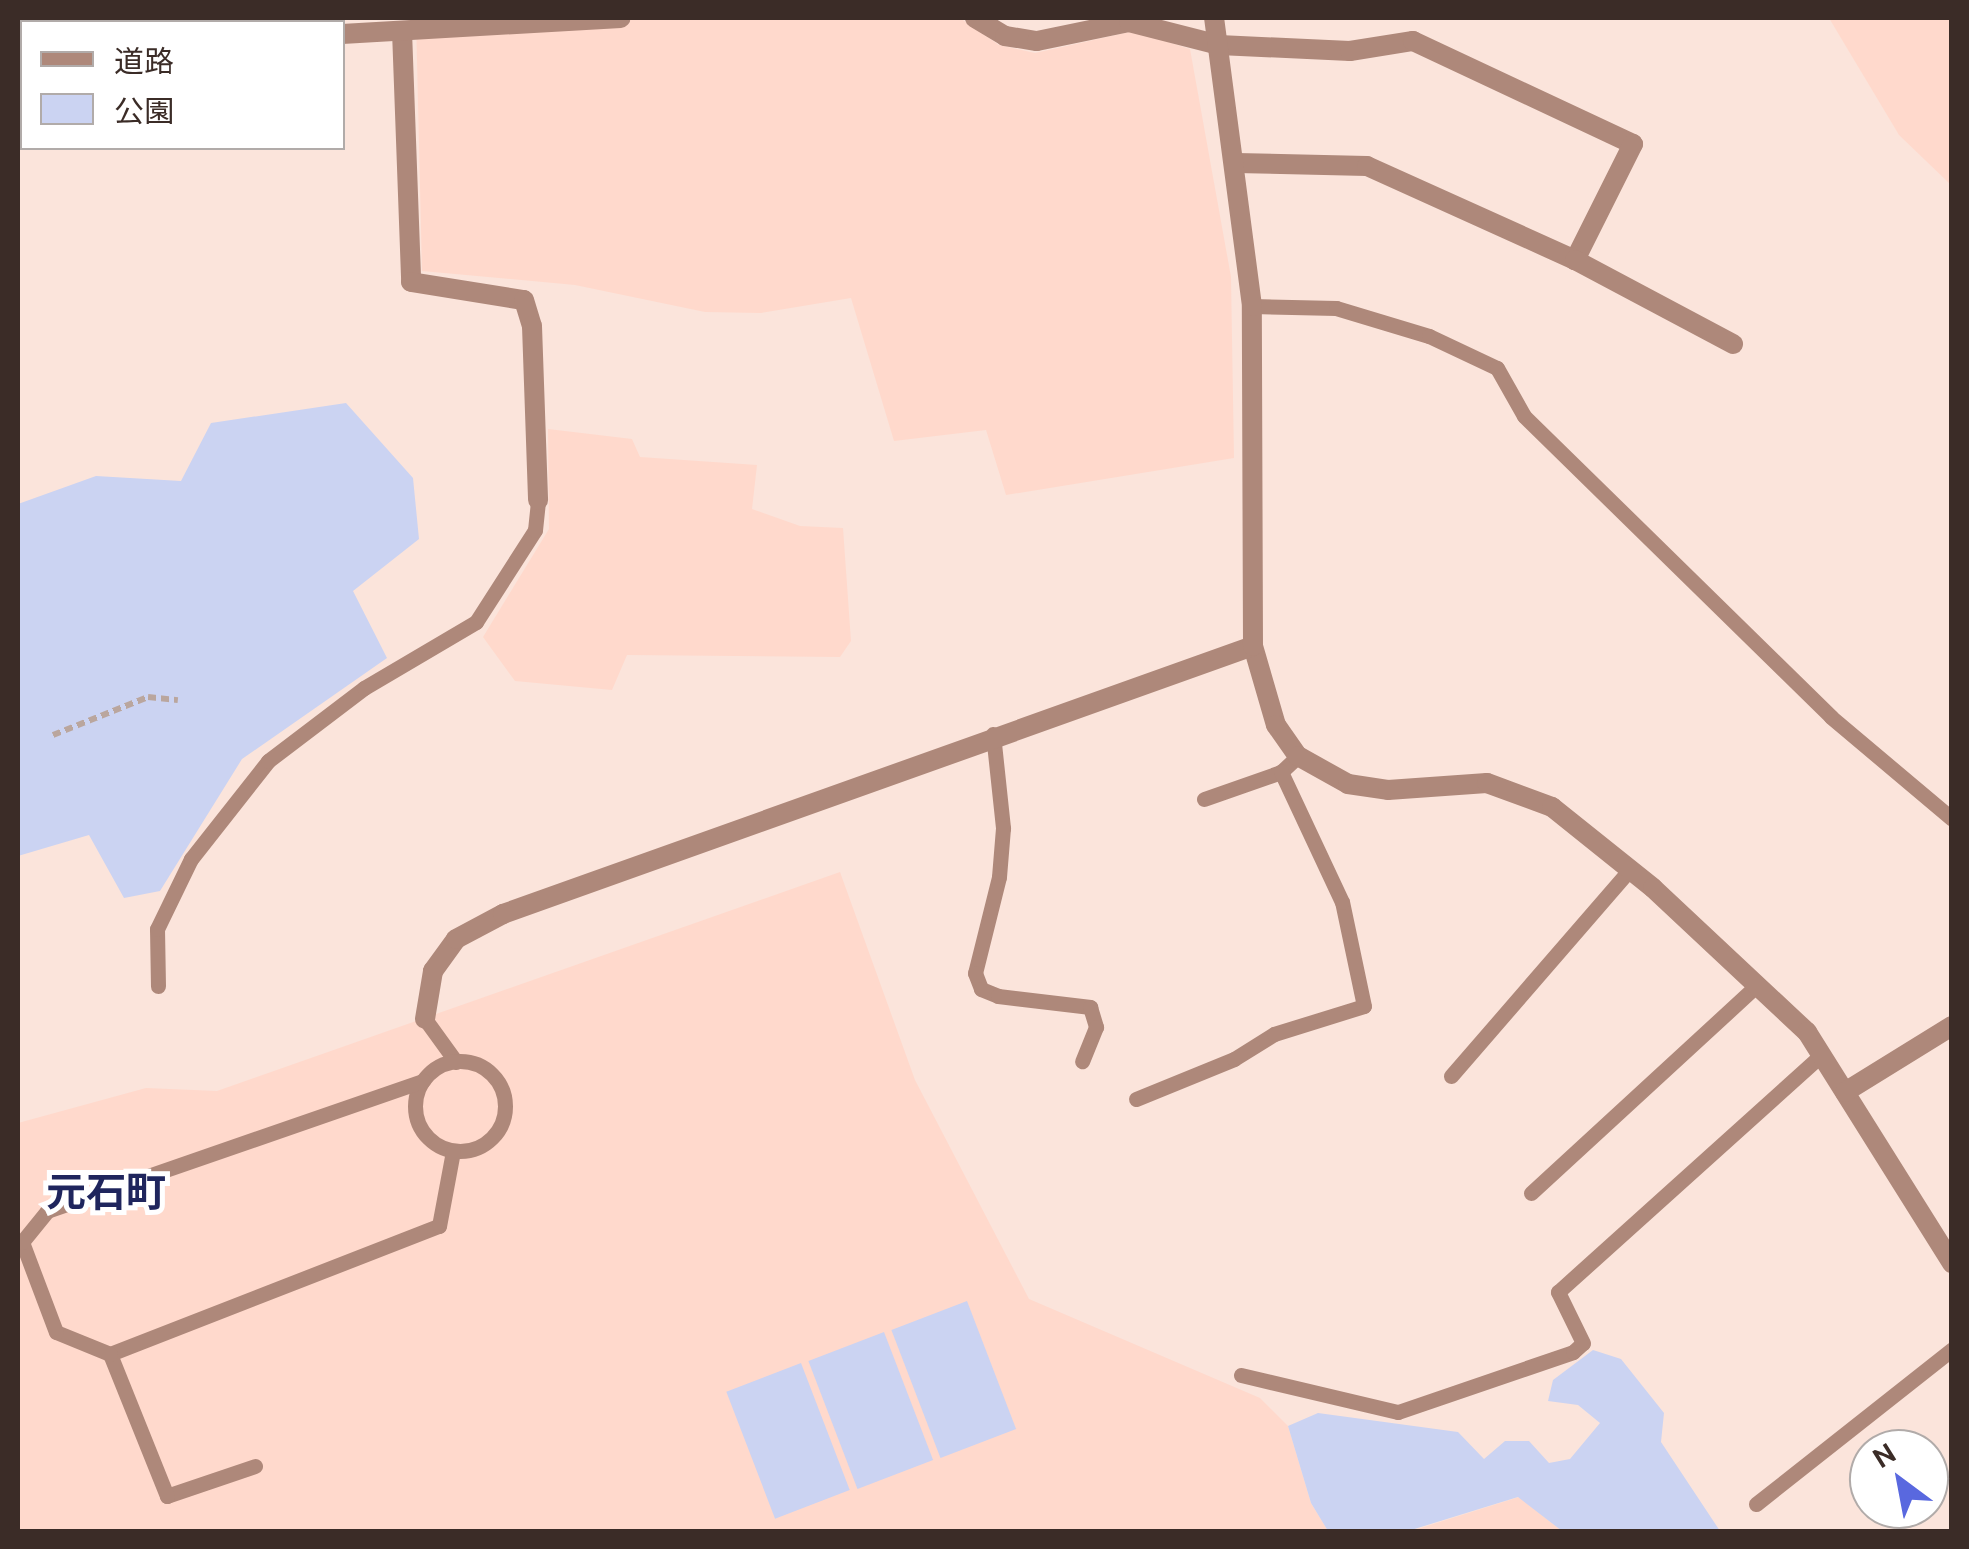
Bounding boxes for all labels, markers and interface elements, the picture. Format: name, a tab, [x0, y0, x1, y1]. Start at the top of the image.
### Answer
legend	[20, 20, 345, 150]
text: 道路	[114, 44, 174, 78]
text: 公園	[114, 94, 174, 128]
district label: 元石町	[46, 1168, 166, 1216]
north arrow	[1849, 1429, 1949, 1529]
text: N	[1867, 1436, 1901, 1474]

